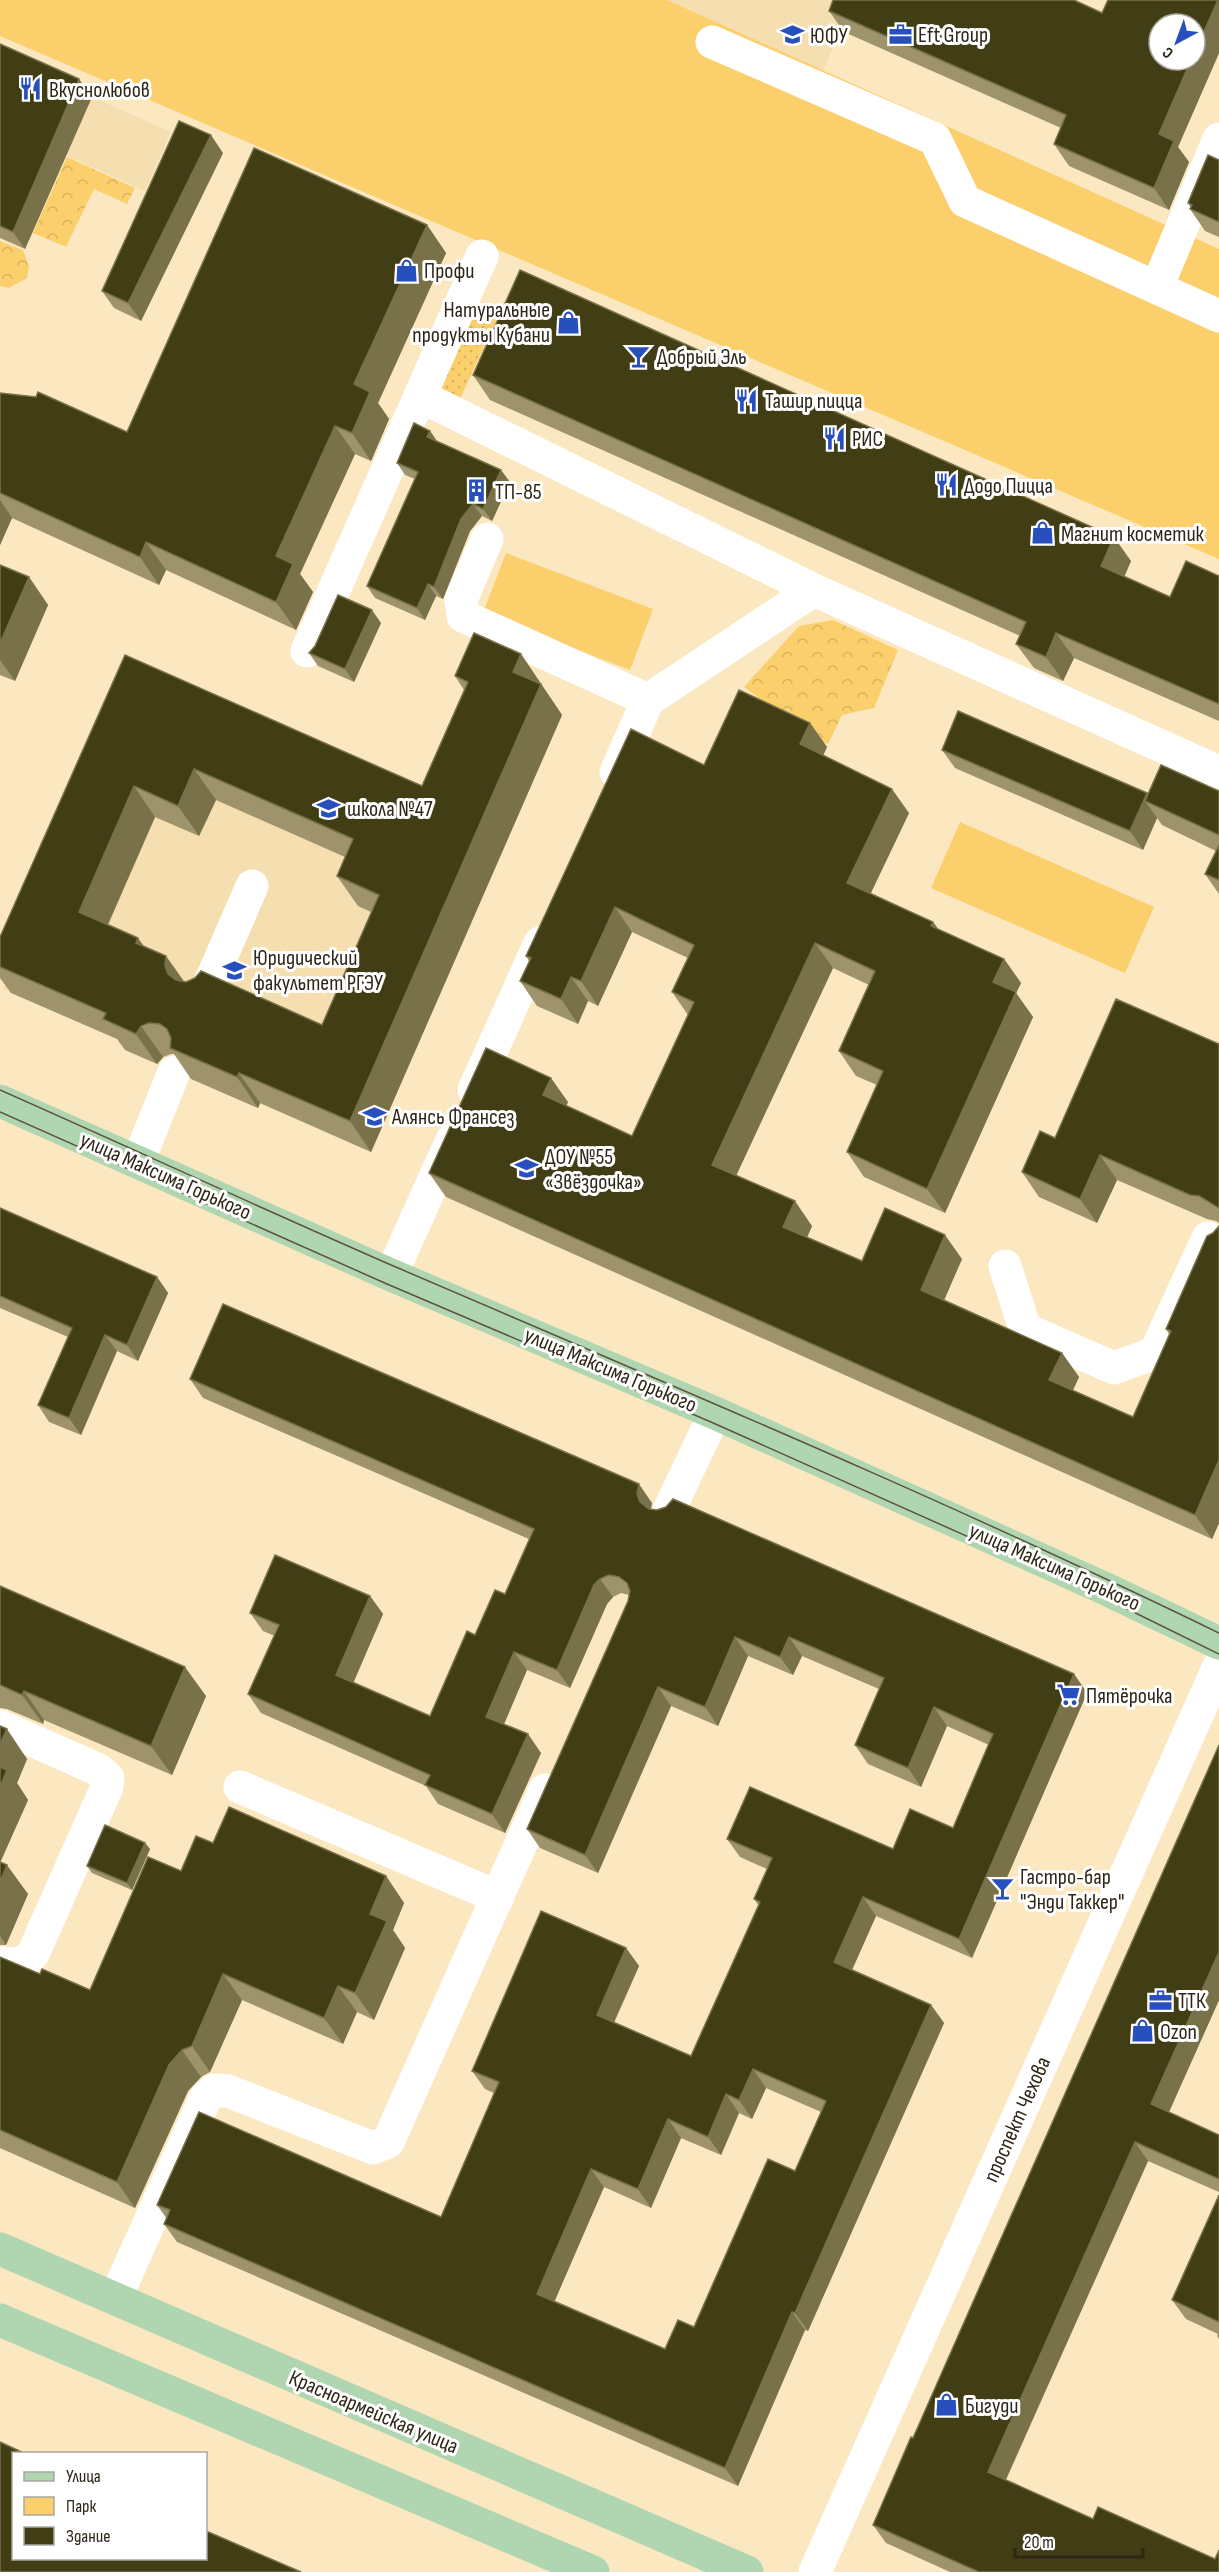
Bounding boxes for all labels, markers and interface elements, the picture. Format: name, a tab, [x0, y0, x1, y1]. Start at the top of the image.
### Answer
north arrow	[1147, 12, 1207, 72]
office icon: Eft Group	[887, 21, 913, 47]
school or university icon: ЮФУ	[779, 22, 805, 48]
place label: Eft Group	[918, 22, 988, 49]
place label: ЮФУ	[810, 23, 848, 50]
text: С	[1159, 42, 1177, 62]
restaurant icon: Вкуснолюбов	[18, 76, 44, 102]
place label: Вкуснолюбов	[49, 77, 150, 104]
shop icon: Профи	[393, 257, 419, 283]
place label: Профи	[424, 258, 474, 285]
place label: Натуральные продукты Кубани	[412, 297, 550, 349]
shop icon: Натуральные продукты Кубани	[555, 309, 581, 335]
bar icon: Добрый Эль	[626, 343, 652, 369]
place label: Добрый Эль	[657, 344, 747, 371]
restaurant icon: Ташир пицца	[734, 387, 760, 413]
place label: Ташир пицца	[765, 388, 862, 415]
restaurant icon: РИС	[821, 425, 847, 451]
place label: РИС	[852, 426, 883, 453]
restaurant icon: Додо Пицца	[933, 472, 959, 498]
place label: Додо Пицца	[964, 473, 1053, 500]
building icon: ТП-85	[464, 478, 490, 504]
place label: ТП-85	[495, 479, 542, 506]
shop icon: Магнит косметик	[1030, 520, 1056, 546]
place label: Магнит косметик	[1061, 521, 1205, 548]
school or university icon: школа №47	[316, 795, 342, 821]
place label: школа №47	[347, 796, 433, 823]
place label: Юридический факультет РГЭУ	[253, 945, 384, 997]
school or university icon: Юридический факультет РГЭУ	[222, 957, 248, 983]
school or university icon: Алянсь Франсез	[361, 1103, 387, 1129]
place label: Алянсь Франсез	[391, 1104, 514, 1131]
street label: улица Максима Горького	[76, 1126, 255, 1226]
place label: ДОУ №55 «Звёздочка»	[545, 1144, 642, 1196]
school or university icon: ДОУ №55 «Звёздочка»	[514, 1156, 540, 1182]
street label: улица Максима Горького	[520, 1322, 701, 1419]
street label: улица Максима Горького	[965, 1517, 1144, 1617]
supermarket icon: Пятёрочка	[1055, 1682, 1081, 1708]
place label: Пятёрочка	[1086, 1683, 1173, 1710]
place label: Гастро-бар "Энди Таккер"	[1020, 1864, 1124, 1916]
bar icon: Гастро-бар "Энди Таккер"	[989, 1876, 1015, 1902]
office icon: ТТК	[1147, 1987, 1173, 2013]
place label: ТТК	[1178, 1988, 1206, 2015]
shop icon: Ozon	[1129, 2018, 1155, 2044]
place label: Ozon	[1160, 2019, 1197, 2046]
street label: проспект Чехова	[978, 2053, 1057, 2187]
street label: Красноармейская улица	[285, 2365, 462, 2460]
shop icon: Бигуди	[934, 2392, 960, 2418]
place label: Бигуди	[965, 2393, 1019, 2420]
legend	[12, 2452, 207, 2560]
text: Улица	[66, 2466, 101, 2487]
text: Парк	[66, 2496, 97, 2517]
scale bar	[1015, 2521, 1142, 2559]
text: Здание	[66, 2526, 111, 2547]
text: 20 m	[1024, 2532, 1054, 2553]

